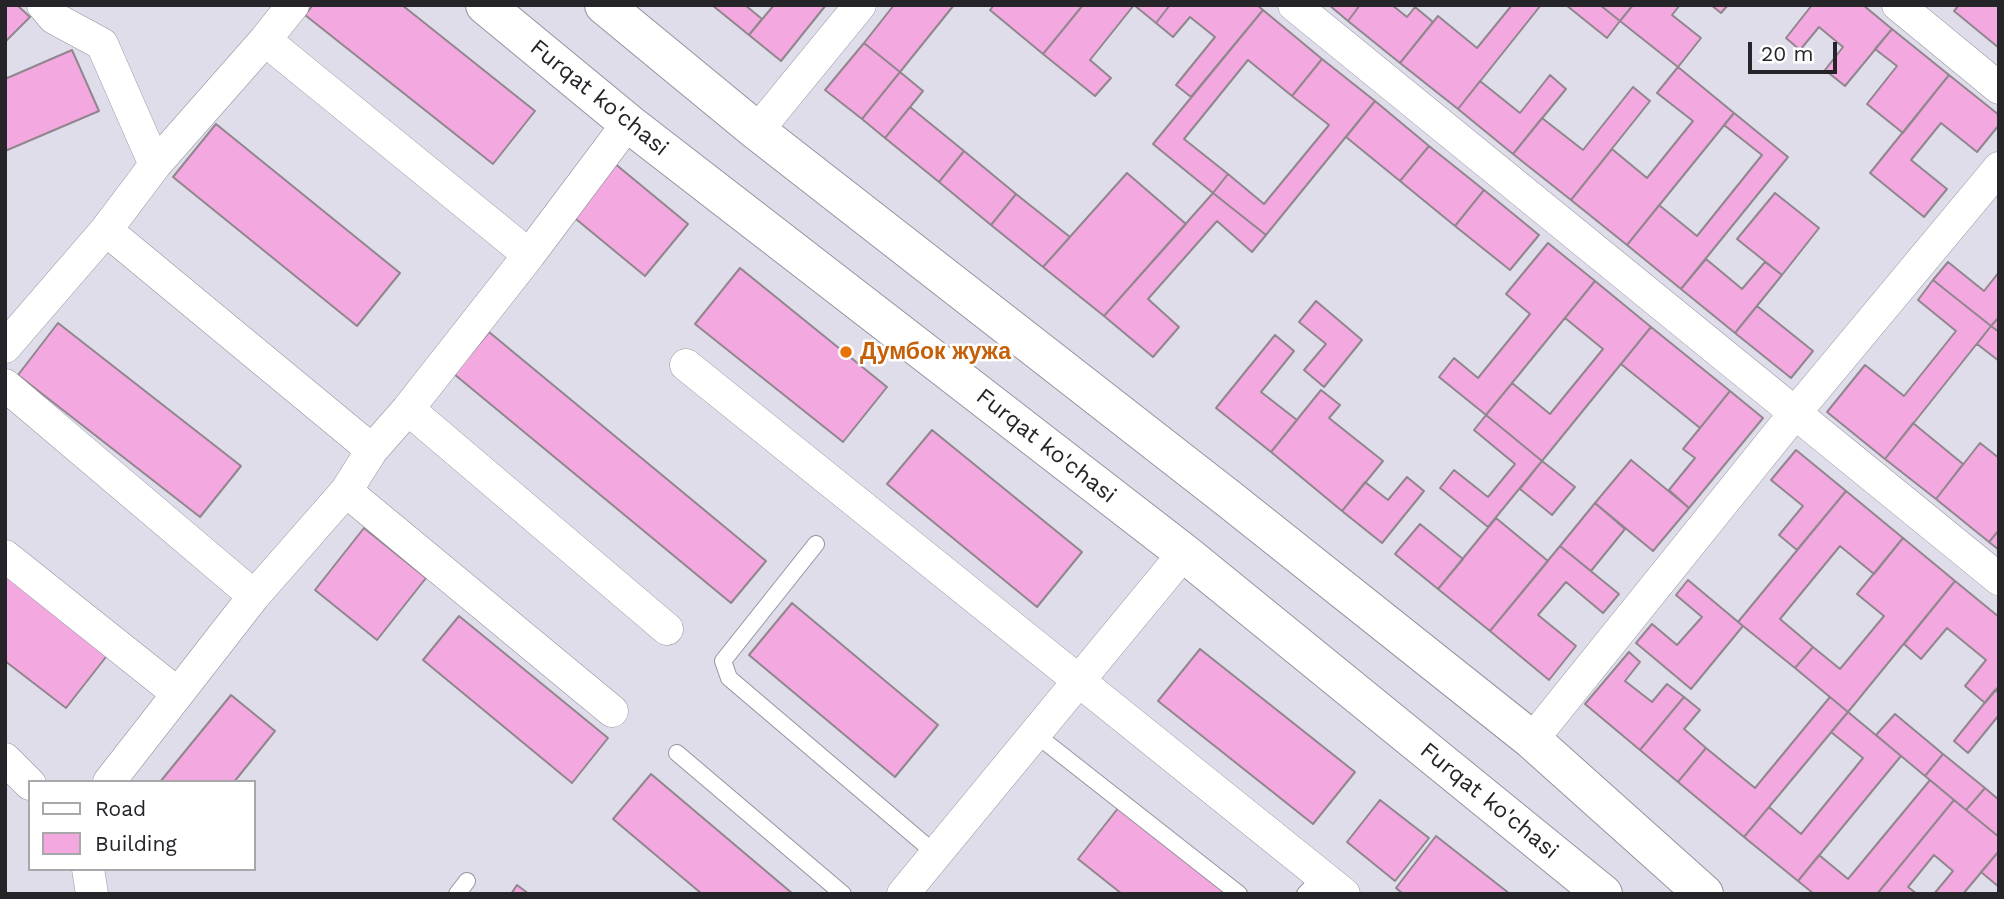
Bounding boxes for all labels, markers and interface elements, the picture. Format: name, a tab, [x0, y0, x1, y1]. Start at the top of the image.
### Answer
scale bar	[1752, 28, 1841, 72]
street label: Furqat ko'chasi	[524, 34, 674, 162]
text: 20 m	[1761, 41, 1813, 66]
place label: Думбок жужа	[860, 338, 1011, 366]
marker: Думбок жужа	[838, 344, 854, 360]
street label: Furqat ko'chasi	[971, 383, 1121, 509]
street label: Furqat ko'chasi	[1414, 737, 1564, 865]
legend	[28, 780, 256, 871]
text: Road	[95, 796, 146, 821]
text: Building	[95, 831, 177, 856]

